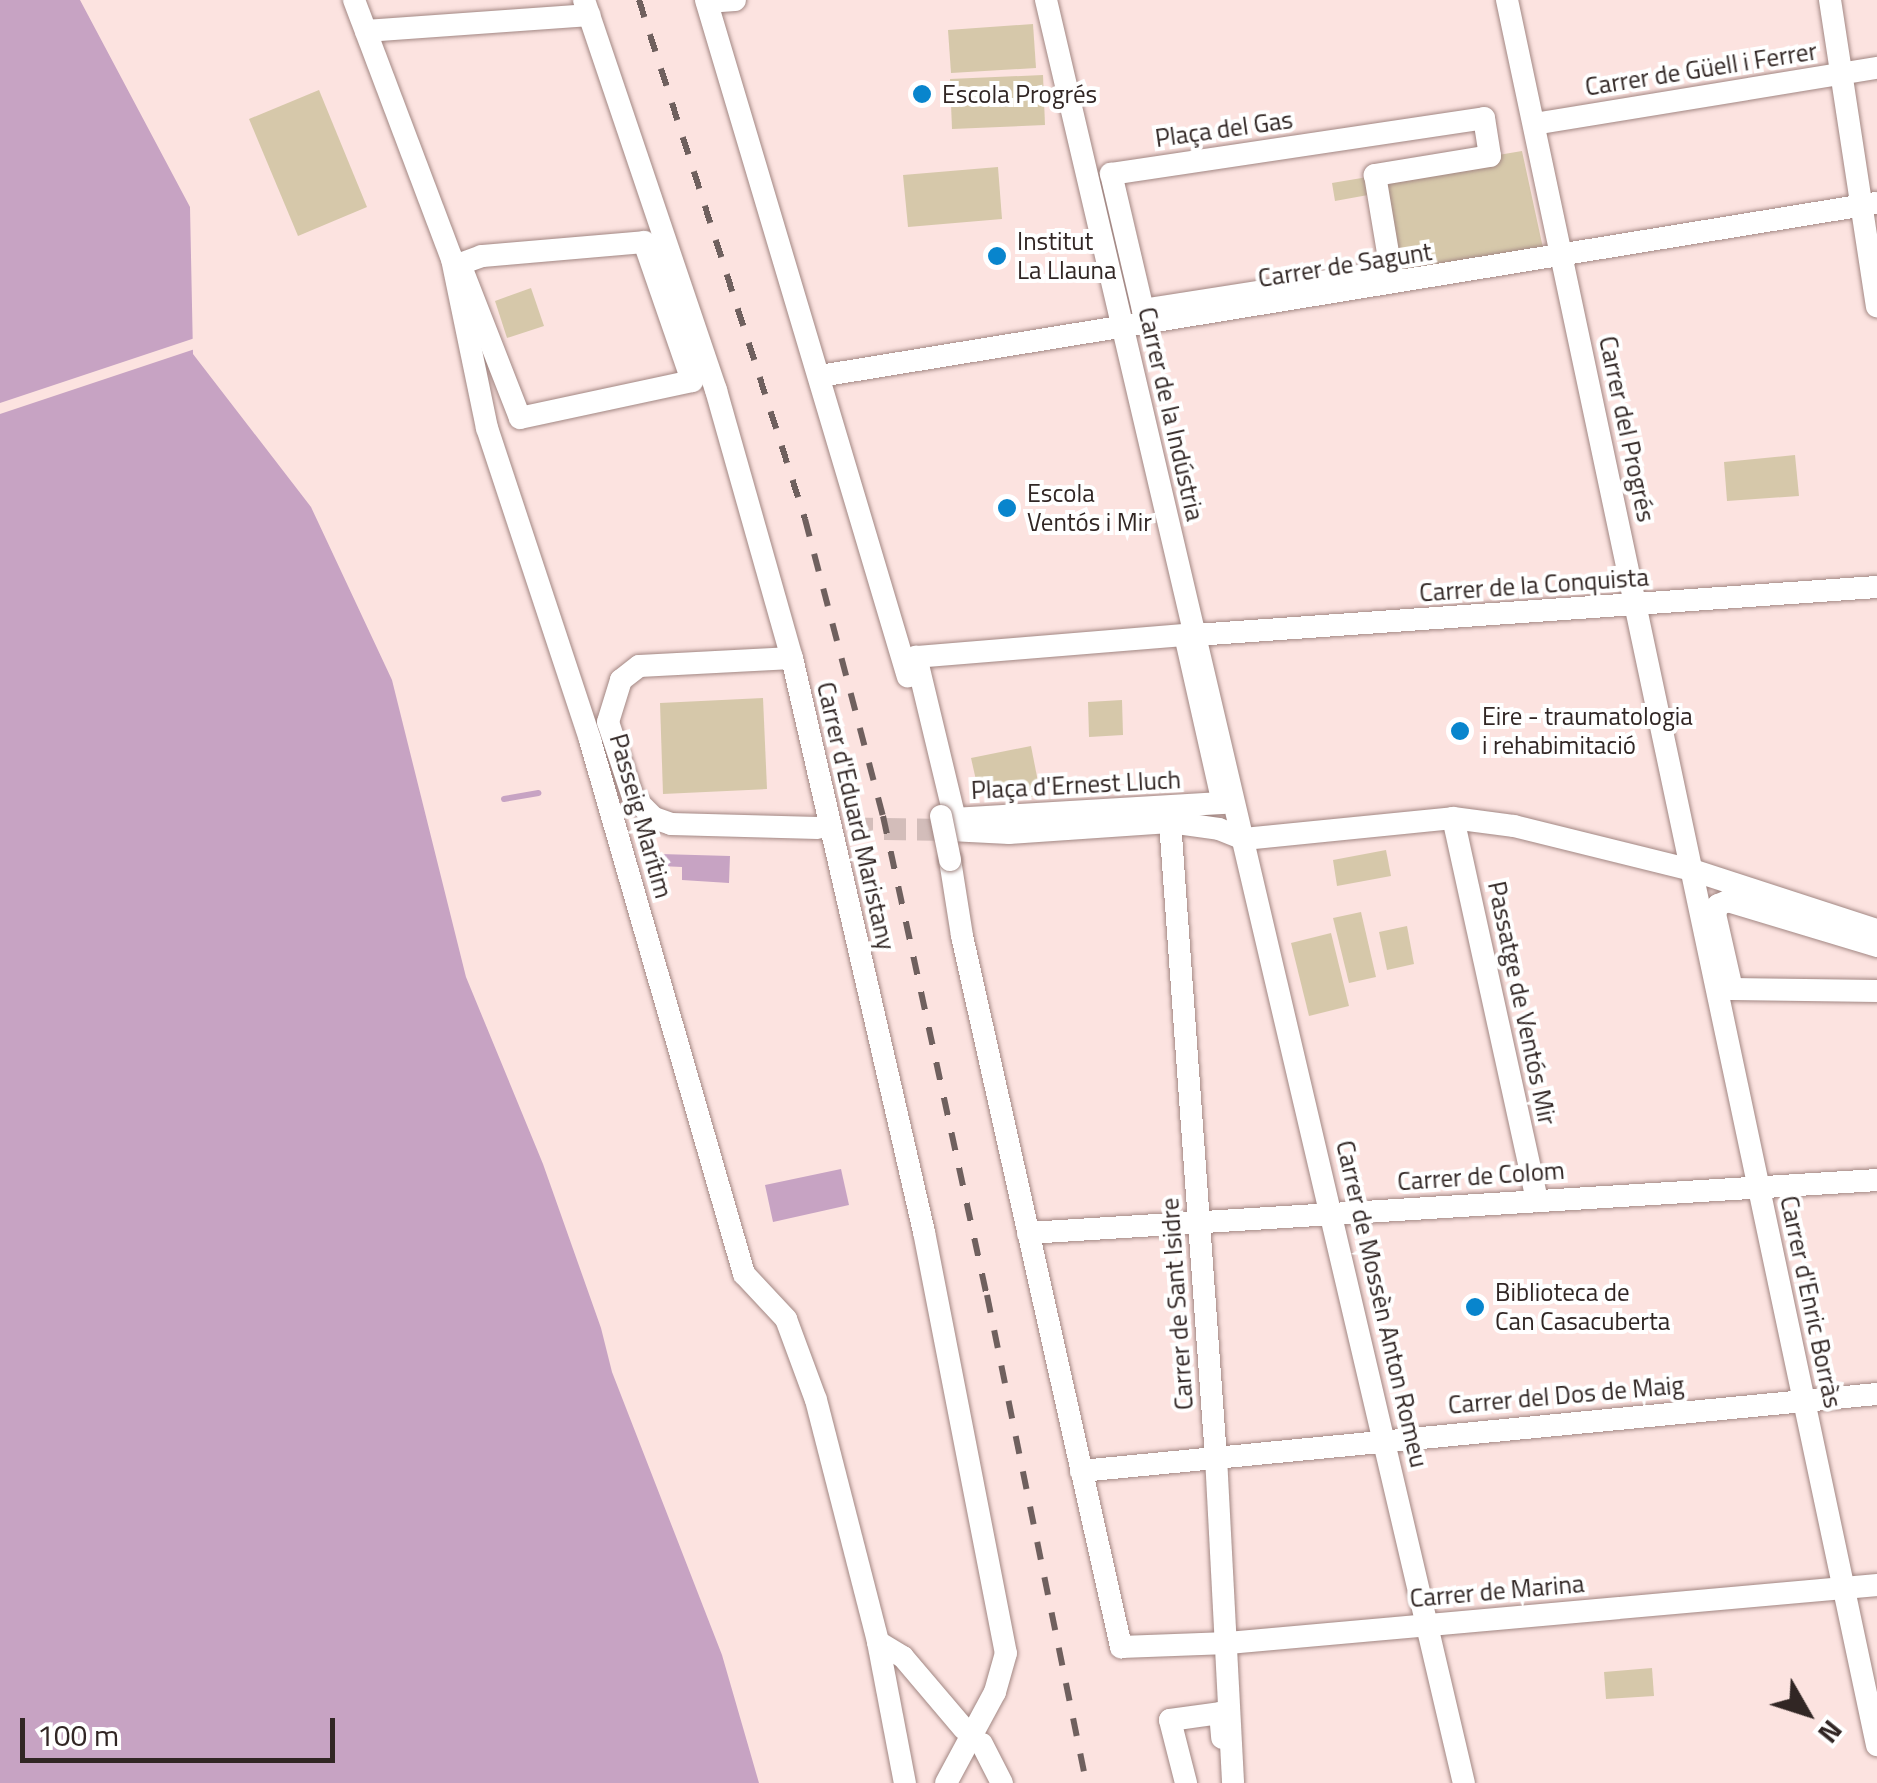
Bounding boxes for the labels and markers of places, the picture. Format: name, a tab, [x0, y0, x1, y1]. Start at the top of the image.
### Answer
place label: Escola Progrés	[942, 79, 1097, 109]
marker: Escola Progrés	[911, 83, 933, 105]
place label: Institut La Llauna	[1017, 227, 1116, 286]
marker: Institut La Llauna	[986, 245, 1008, 267]
place label: Escola Ventós i Mir	[1027, 479, 1152, 538]
marker: Escola Ventós i Mir	[996, 497, 1018, 519]
place label: Eire - traumatologia i rehabimitació	[1482, 702, 1693, 761]
marker: Eire - traumatologia i rehabimitació	[1447, 718, 1473, 744]
place label: Biblioteca de Can Casacuberta	[1495, 1278, 1670, 1337]
marker: Biblioteca de Can Casacuberta	[1464, 1296, 1486, 1318]

